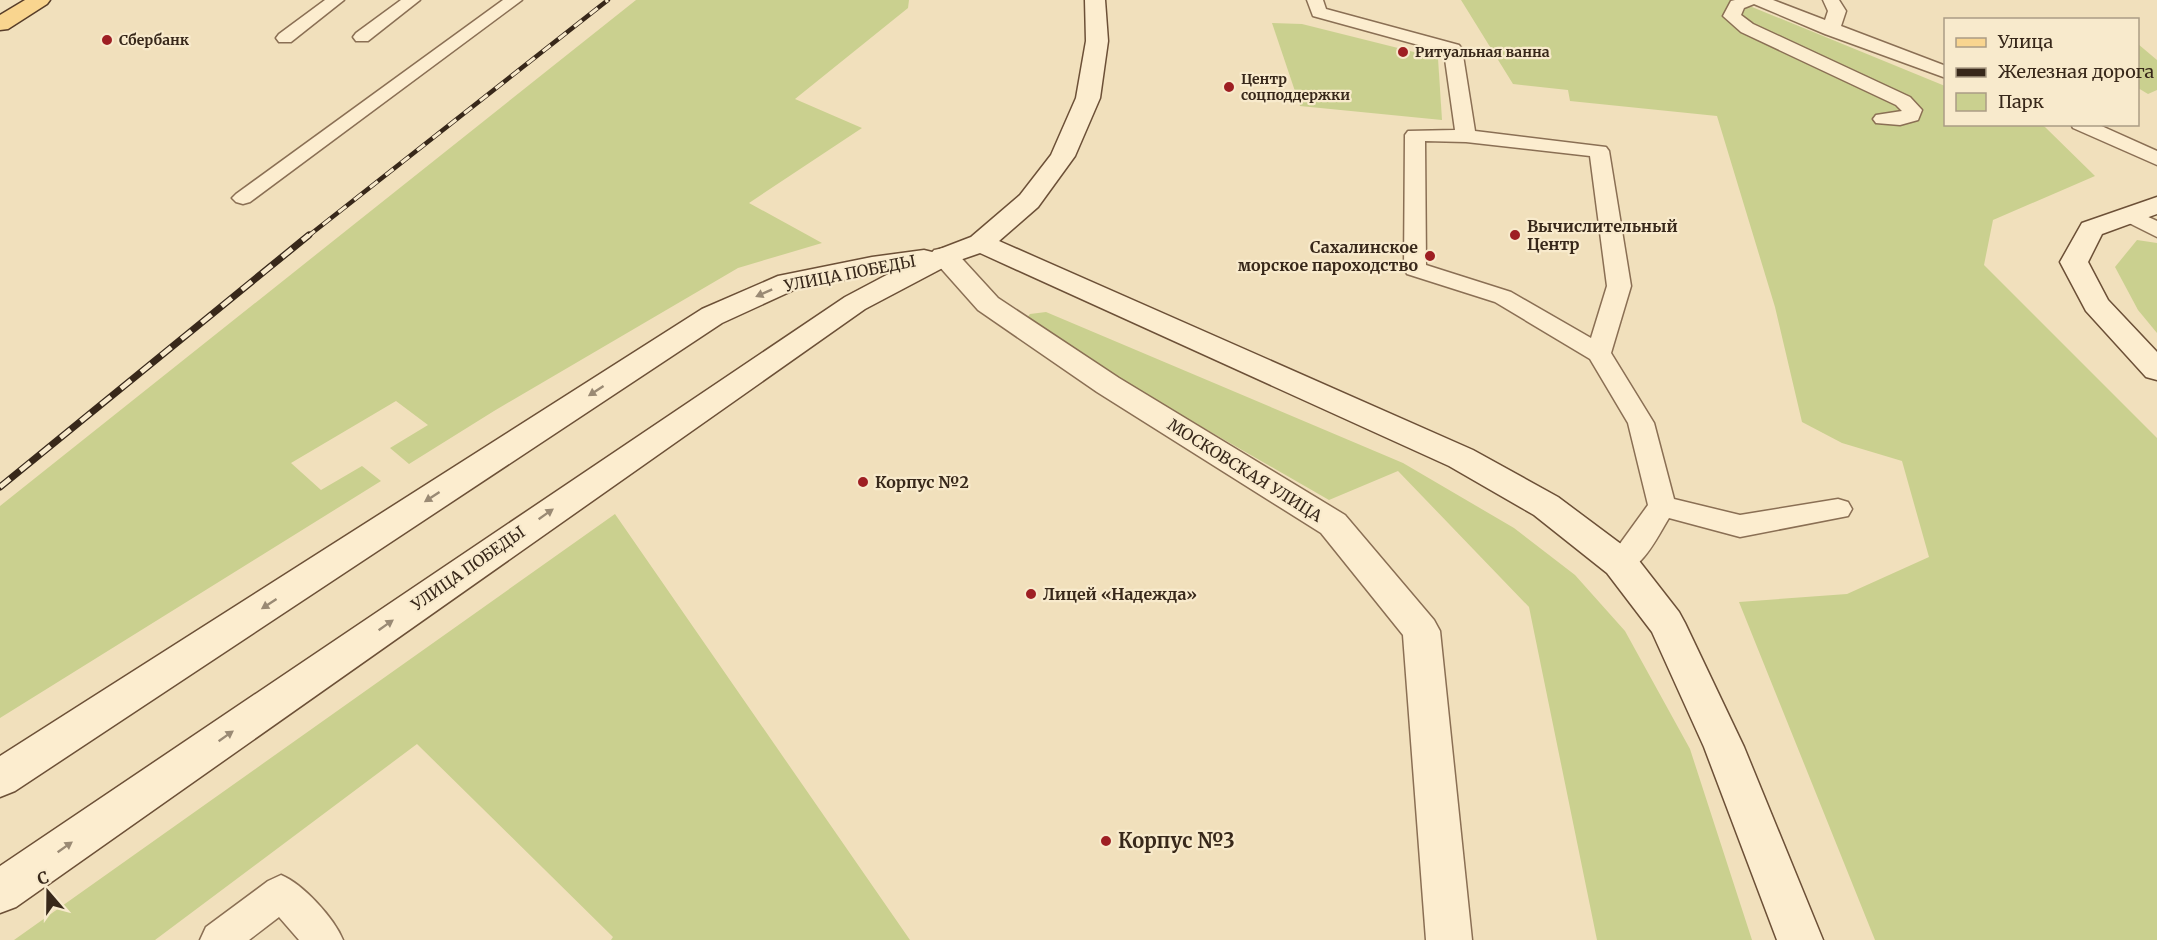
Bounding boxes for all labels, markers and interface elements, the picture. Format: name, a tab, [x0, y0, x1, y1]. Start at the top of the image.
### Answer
legend	[1944, 18, 2139, 126]
text: Улица	[1997, 30, 2053, 53]
place label: Сбербанк	[119, 31, 190, 49]
marker: Сбербанк	[100, 33, 114, 47]
place label: Ритуальная ванна	[1415, 43, 1550, 61]
marker: Ритуальная ванна	[1396, 45, 1410, 59]
text: Железная дорога	[1998, 60, 2155, 83]
place label: Центр соцподдержки	[1241, 70, 1350, 104]
marker: Центр соцподдержки	[1222, 80, 1236, 94]
text: Парк	[1998, 90, 2044, 113]
place label: Вычислительный Центр	[1527, 216, 1678, 254]
marker: Вычислительный Центр	[1508, 228, 1522, 242]
place label: Сахалинское морское пароходство	[1238, 237, 1418, 275]
marker: Сахалинское морское пароходство	[1423, 249, 1437, 263]
street label: УЛИЦА ПОБЕДЫ	[781, 250, 918, 296]
one-way arrow	[754, 288, 772, 298]
one-way arrow	[587, 385, 604, 396]
street label: МОСКОВСКАЯ УЛИЦА	[1164, 414, 1327, 526]
place label: Корпус №2	[875, 472, 969, 492]
marker: Корпус №2	[856, 475, 870, 489]
one-way arrow	[424, 491, 440, 502]
one-way arrow	[538, 508, 554, 520]
street label: УЛИЦА ПОБЕДЫ	[407, 521, 529, 615]
place label: Лицей «Надежда»	[1043, 584, 1197, 604]
marker: Лицей «Надежда»	[1024, 587, 1038, 601]
one-way arrow	[261, 598, 277, 609]
one-way arrow	[378, 620, 394, 631]
one-way arrow	[217, 730, 233, 742]
place label: Корпус №3	[1118, 828, 1235, 853]
marker: Корпус №3	[1099, 834, 1113, 848]
one-way arrow	[57, 841, 73, 853]
north arrow	[18, 862, 78, 922]
text: С	[34, 867, 51, 889]

